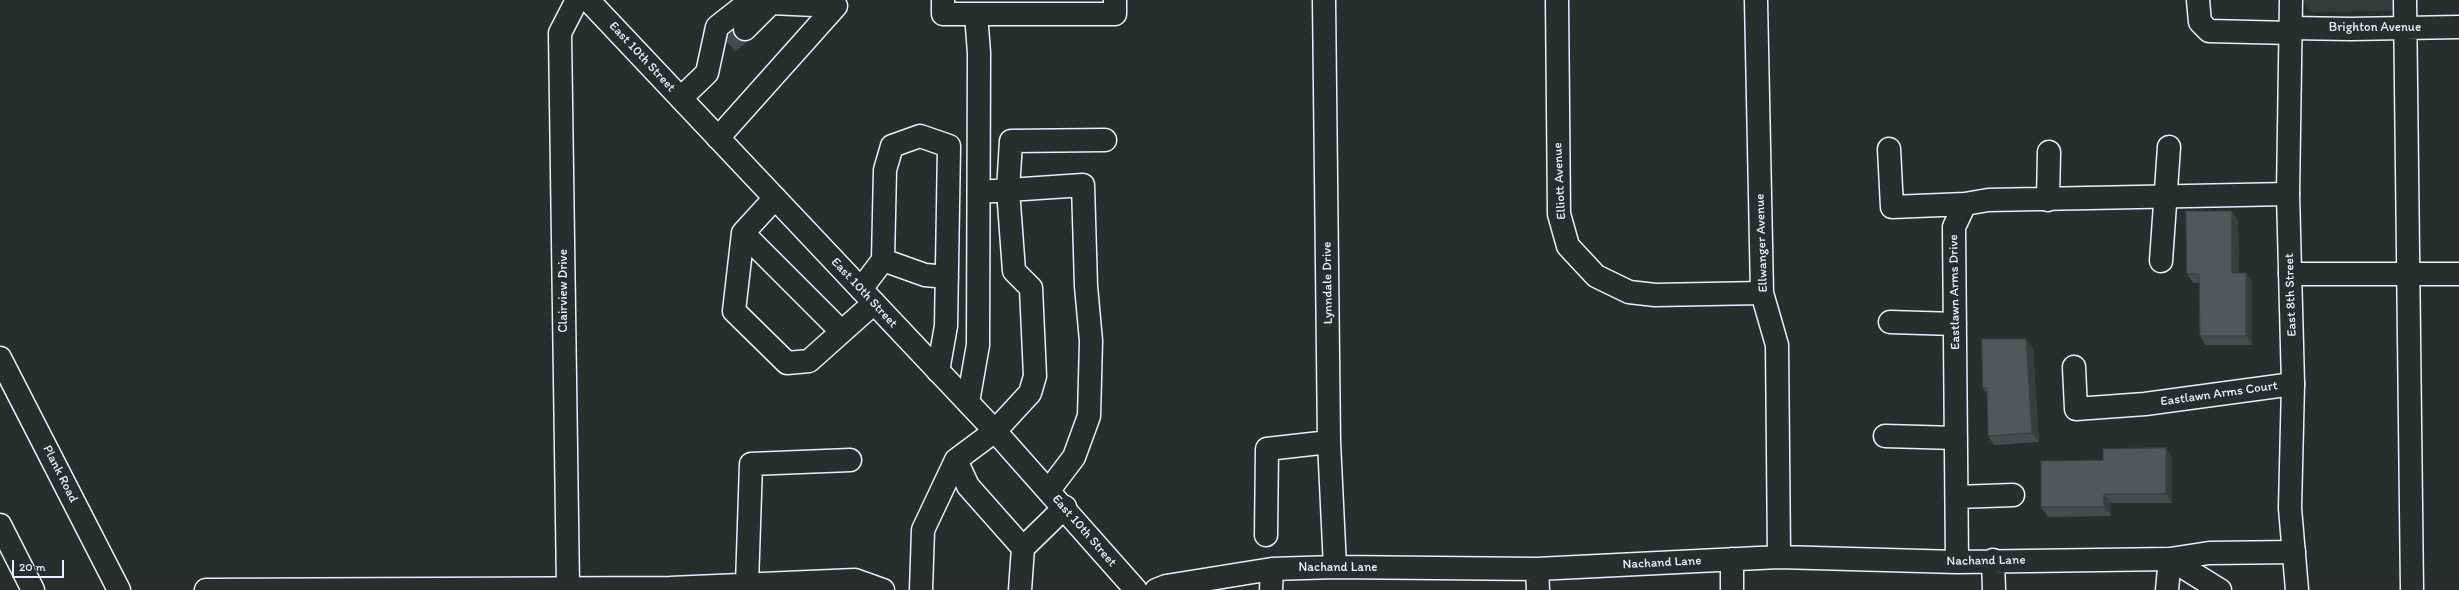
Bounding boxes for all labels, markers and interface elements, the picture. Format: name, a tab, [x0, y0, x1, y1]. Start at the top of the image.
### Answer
street label: East 10th Street	[605, 19, 679, 95]
street label: Brighton Avenue	[2329, 20, 2421, 36]
street label: Elliott Avenue	[1550, 142, 1570, 220]
street label: Ellwanger Avenue	[1752, 193, 1772, 293]
street label: Eastlawn Arms Drive	[1946, 234, 1964, 350]
street label: Lynndale Drive	[1319, 241, 1337, 325]
street label: Clairview Drive	[556, 249, 572, 333]
street label: East 8th Street	[2282, 253, 2300, 337]
street label: East 10th Street	[827, 255, 901, 331]
street label: Eastlawn Arms Court	[2159, 378, 2279, 410]
street label: Plank Road	[39, 443, 81, 505]
street label: East 10th Street	[1048, 492, 1120, 570]
scale bar	[14, 552, 66, 578]
street label: Nachand Lane	[1622, 553, 1702, 573]
street label: Nachand Lane	[1946, 553, 2026, 569]
text: 20 m	[19, 560, 46, 574]
street label: Nachand Lane	[1298, 560, 1378, 576]

